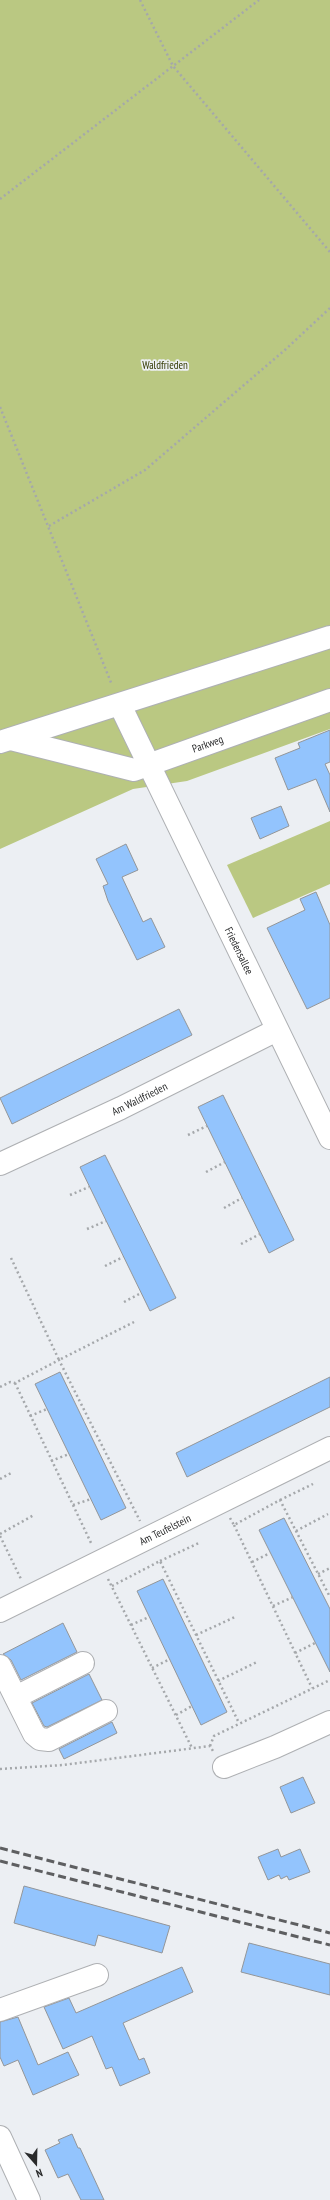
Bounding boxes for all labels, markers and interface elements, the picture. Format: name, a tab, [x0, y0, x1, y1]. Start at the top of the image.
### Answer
park label: Waldfrieden	[142, 358, 188, 372]
street label: Parkweg	[190, 732, 225, 756]
street label: Friedensallee	[222, 925, 257, 977]
street label: Am Waldfrieden	[109, 1079, 170, 1118]
street label: Am Teufelstein	[137, 1511, 193, 1548]
north arrow	[16, 2144, 56, 2184]
text: N	[34, 2166, 45, 2181]

